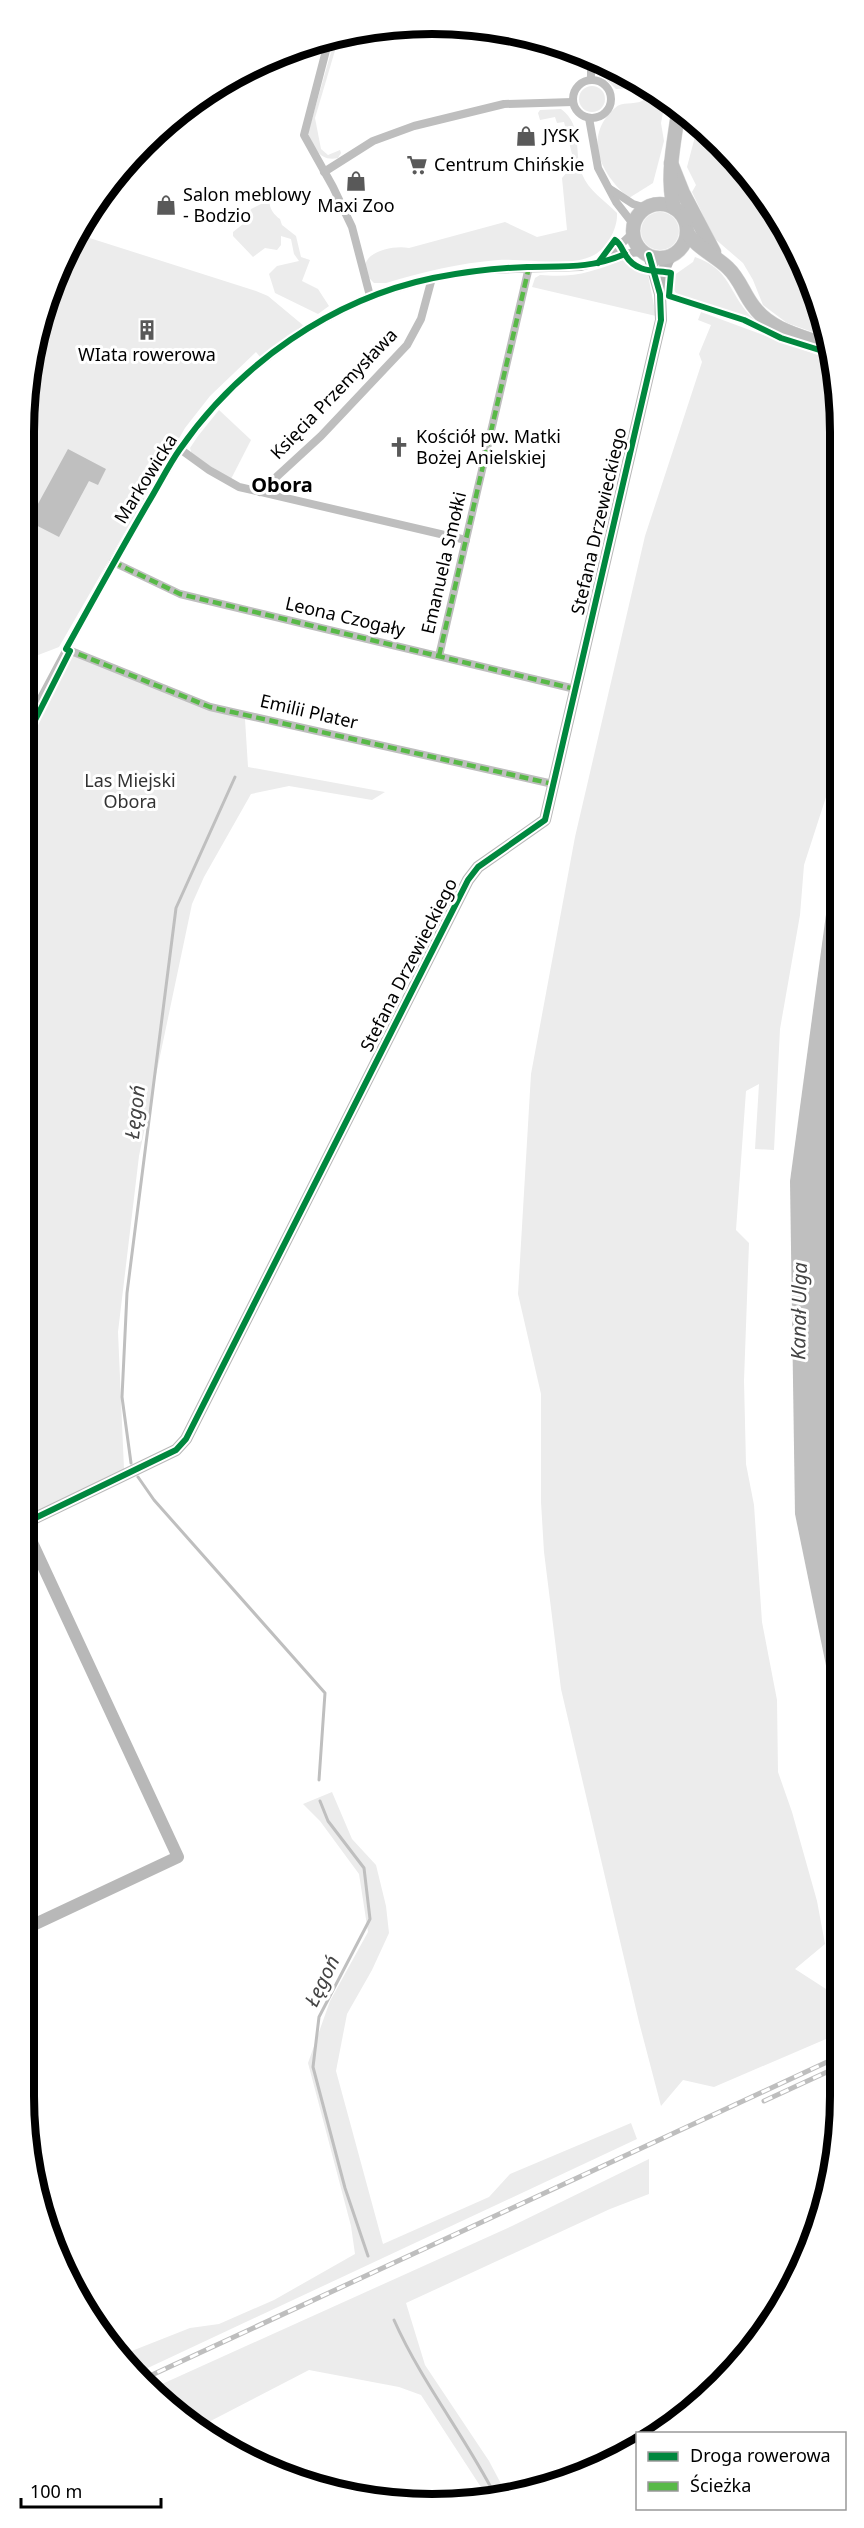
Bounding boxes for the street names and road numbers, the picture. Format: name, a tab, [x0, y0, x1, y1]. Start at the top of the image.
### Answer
street label: Księcia Przemysława	[264, 323, 402, 464]
street label: Stefana Drzewieckiego	[565, 425, 631, 617]
street label: Markowicka	[108, 429, 182, 528]
street label: Emanuela Smołki	[415, 489, 471, 636]
street label: Leona Czogały	[283, 591, 408, 642]
street label: Emilii Plater	[258, 688, 361, 734]
street label: Stefana Drzewieckiego	[354, 874, 462, 1055]

